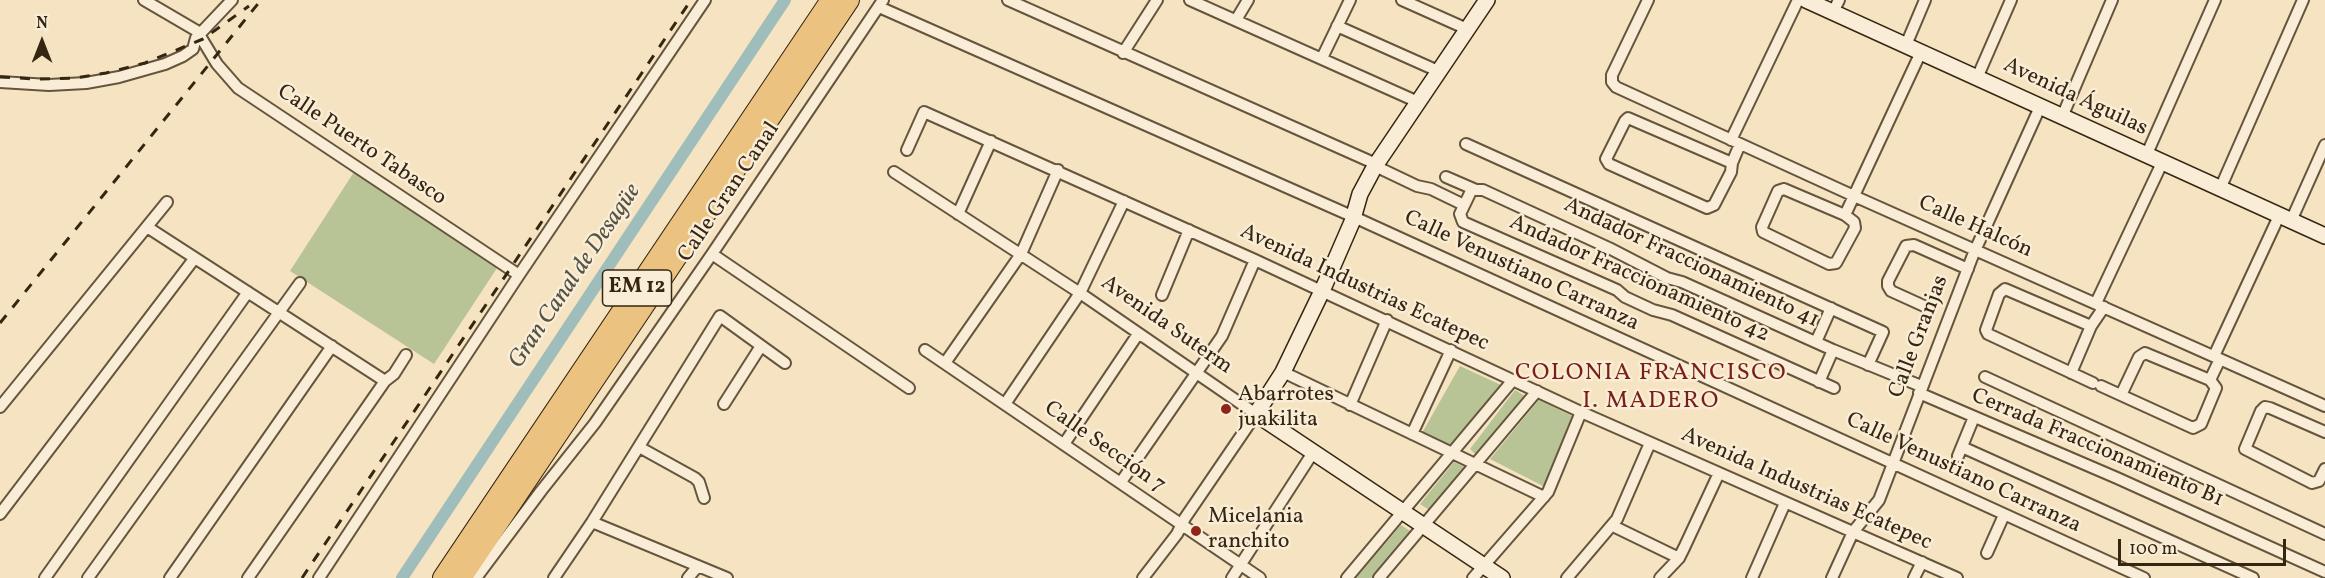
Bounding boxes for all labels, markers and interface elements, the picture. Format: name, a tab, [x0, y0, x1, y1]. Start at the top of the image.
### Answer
north arrow	[12, 12, 72, 72]
text: N	[36, 13, 48, 35]
street label: Avenida Águilas	[1999, 53, 2151, 143]
street label: Calle Puerto Tabasco	[271, 80, 451, 212]
street label: Calle Gran Canal	[673, 118, 787, 268]
water label: Gran Canal de Desagüe	[504, 179, 648, 375]
street label: Calle Halcón	[1914, 191, 2036, 265]
street label: Andador Fraccionamiento 41	[1559, 193, 1823, 335]
street label: Calle Venustiano Carranza	[1399, 206, 1643, 338]
street label: Andador Fraccionamiento 42	[1505, 211, 1773, 349]
street label: Avenida Industrias Ecatepec	[1235, 220, 1493, 358]
road number: EM 12	[602, 270, 672, 306]
street label: Avenida Suterm	[1095, 271, 1237, 381]
street label: Calle Granjas	[1885, 272, 1955, 402]
district label: COLONIA FRANCISCO I. MADERO	[1515, 361, 1787, 417]
place label: Abarrotes juakilita	[1238, 383, 1334, 434]
street label: Cerrada Fraccionamiento B1	[1967, 384, 2227, 514]
street label: Calle Sección 7	[1038, 396, 1170, 500]
marker: Abarrotes juakilita	[1219, 402, 1233, 416]
street label: Calle Venustiano Carranza	[1841, 408, 2085, 540]
street label: Avenida Industrias Ecatepec	[1677, 423, 1935, 557]
place label: Micelania ranchito	[1208, 505, 1304, 556]
marker: Micelania ranchito	[1189, 524, 1203, 538]
scale bar	[2121, 527, 2289, 565]
text: 100 m	[2129, 537, 2178, 562]

